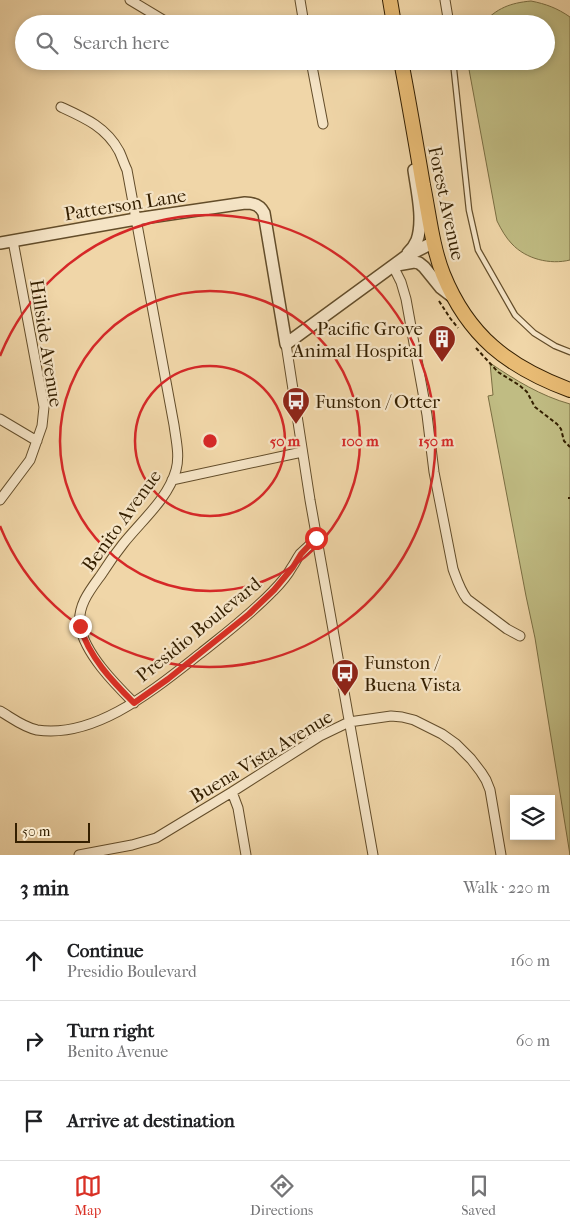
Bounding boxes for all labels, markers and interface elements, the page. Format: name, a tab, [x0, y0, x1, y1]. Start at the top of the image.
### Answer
search box	[15, 15, 555, 70]
icon: search	[33, 29, 61, 57]
text: Search here	[73, 32, 169, 54]
street label: Forest Avenue	[423, 144, 469, 262]
street label: Patterson Lane	[63, 184, 188, 226]
street label: Hillside Avenue	[25, 278, 67, 408]
place label: Pacific Grove Animal Hospital	[291, 318, 423, 362]
building icon: Pacific Grove Animal Hospital	[427, 324, 457, 363]
bus stop icon: Funston / Otter	[281, 386, 311, 425]
place label: Funston / Otter	[315, 391, 441, 413]
centre of rings	[201, 432, 219, 450]
text: 50 m	[270, 432, 301, 450]
text: 100 m	[341, 432, 379, 450]
text: 150 m	[418, 432, 454, 450]
street label: Benito Avenue	[78, 466, 166, 576]
route start	[305, 527, 328, 550]
street label: Presidio Boulevard	[132, 572, 266, 687]
route end	[69, 615, 92, 638]
place label: Funston / Buena Vista	[364, 652, 461, 696]
bus stop icon: Funston / Buena Vista	[330, 658, 360, 697]
street label: Buena Vista Avenue	[186, 706, 337, 808]
map controls	[510, 795, 555, 840]
button: layers	[510, 795, 555, 840]
scale bar	[15, 820, 90, 843]
text: 50 m	[22, 823, 50, 840]
text: 3 min	[20, 876, 69, 900]
text: Walk · 220 m	[463, 878, 550, 897]
text: Continue	[67, 940, 143, 962]
icon: ahead	[20, 947, 48, 975]
text: 160 m	[510, 951, 550, 970]
text: Presidio Boulevard	[67, 962, 197, 981]
text: Turn right	[67, 1020, 154, 1042]
icon: right	[20, 1027, 48, 1055]
text: 60 m	[516, 1031, 550, 1050]
text: Benito Avenue	[67, 1042, 168, 1061]
icon: arrive	[20, 1107, 48, 1135]
text: Arrive at destination	[67, 1110, 235, 1132]
tab: Map	[74, 1172, 102, 1219]
tab: Directions	[250, 1172, 313, 1219]
tab: Saved	[461, 1172, 496, 1219]

